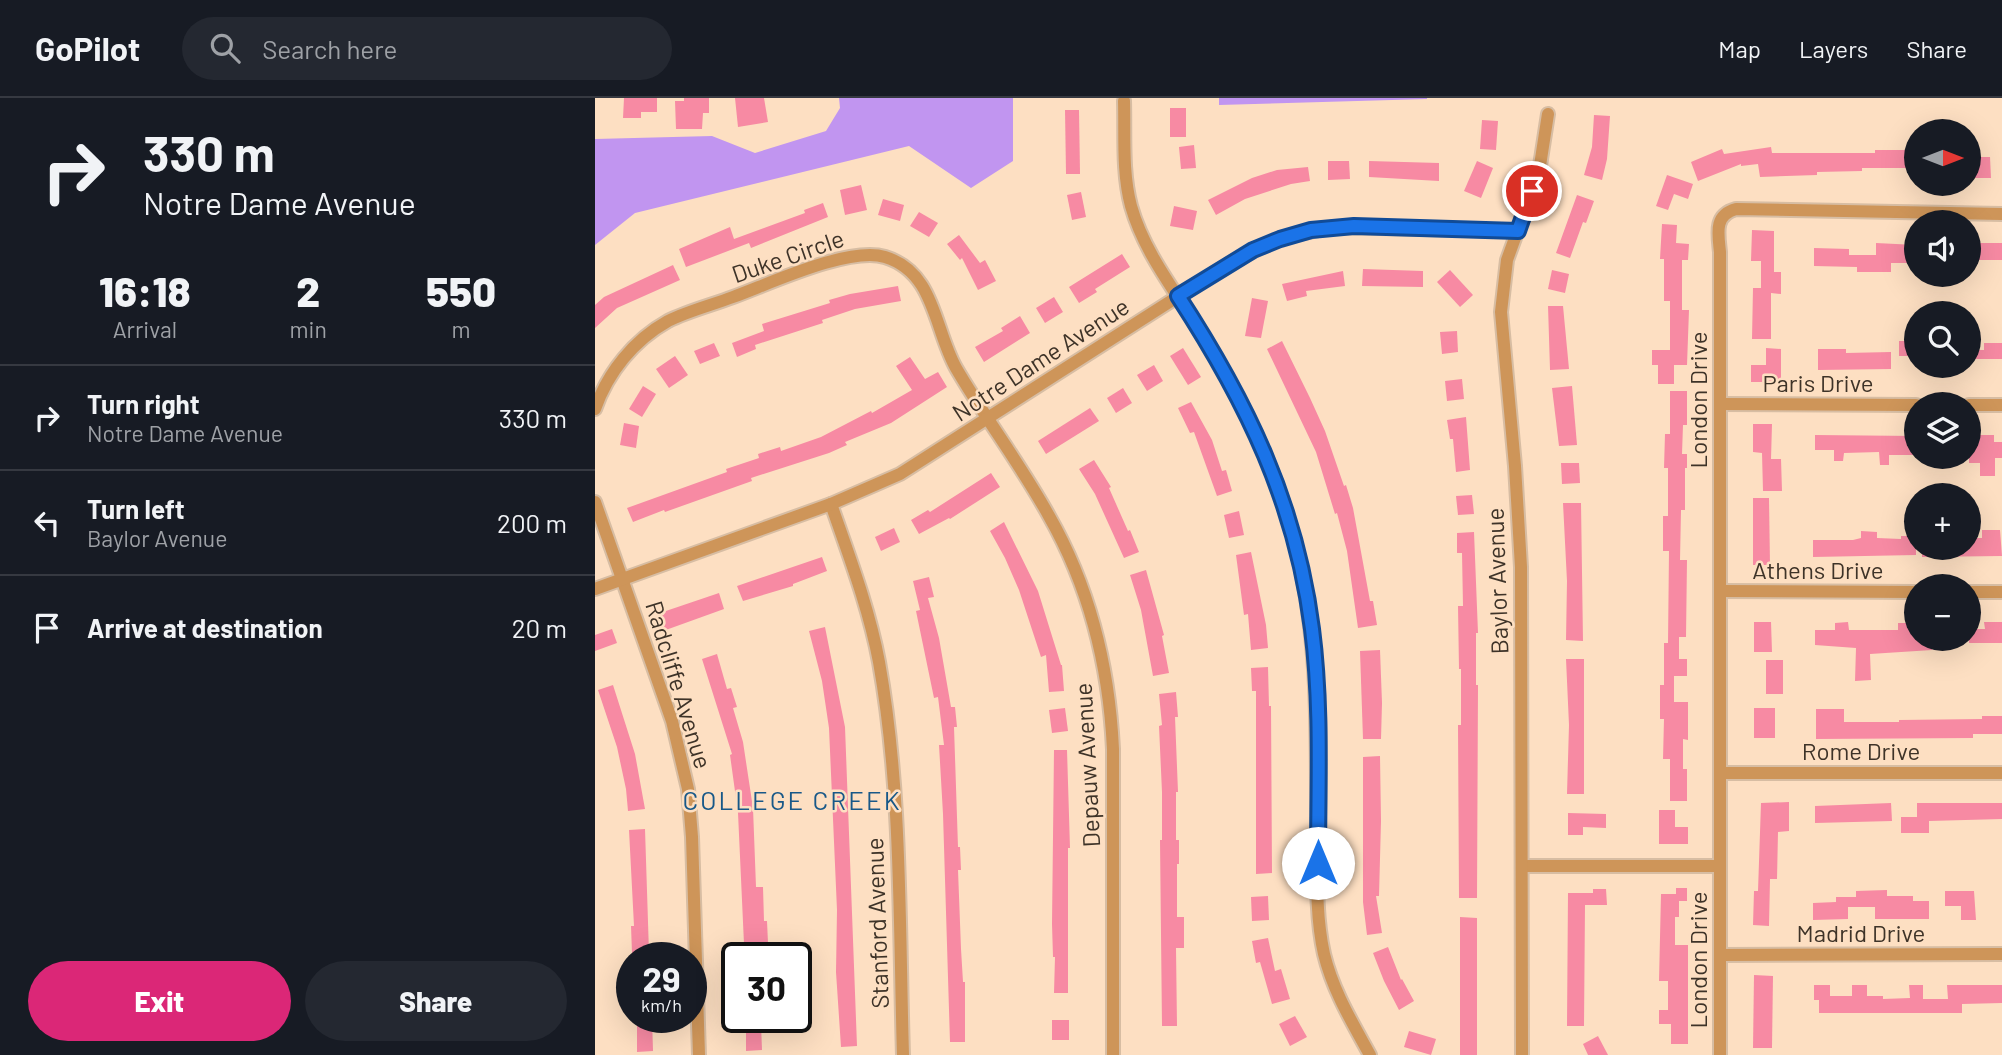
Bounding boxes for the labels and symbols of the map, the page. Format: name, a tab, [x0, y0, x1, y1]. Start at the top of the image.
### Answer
north arrow	[1904, 119, 1981, 196]
pin	[1502, 161, 1562, 221]
street label: Duke Circle	[728, 223, 847, 288]
street label: Notre Dame Avenue	[946, 291, 1134, 427]
street label: London Drive	[1683, 332, 1712, 468]
street label: Paris Drive	[1762, 368, 1874, 397]
street label: Baylor Avenue	[1479, 507, 1514, 655]
street label: Athens Drive	[1752, 555, 1884, 584]
street label: Radcliffe Avenue	[640, 597, 719, 772]
street label: Depauw Avenue	[1068, 682, 1105, 848]
street label: Rome Drive	[1802, 736, 1920, 765]
district label: COLLEGE CREEK	[682, 784, 902, 815]
position arrow	[1281, 826, 1355, 900]
street label: Stanford Avenue	[859, 837, 894, 1009]
street label: London Drive	[1683, 892, 1712, 1028]
street label: Madrid Drive	[1797, 918, 1925, 947]
speed limit sign: 30	[721, 942, 812, 1033]

